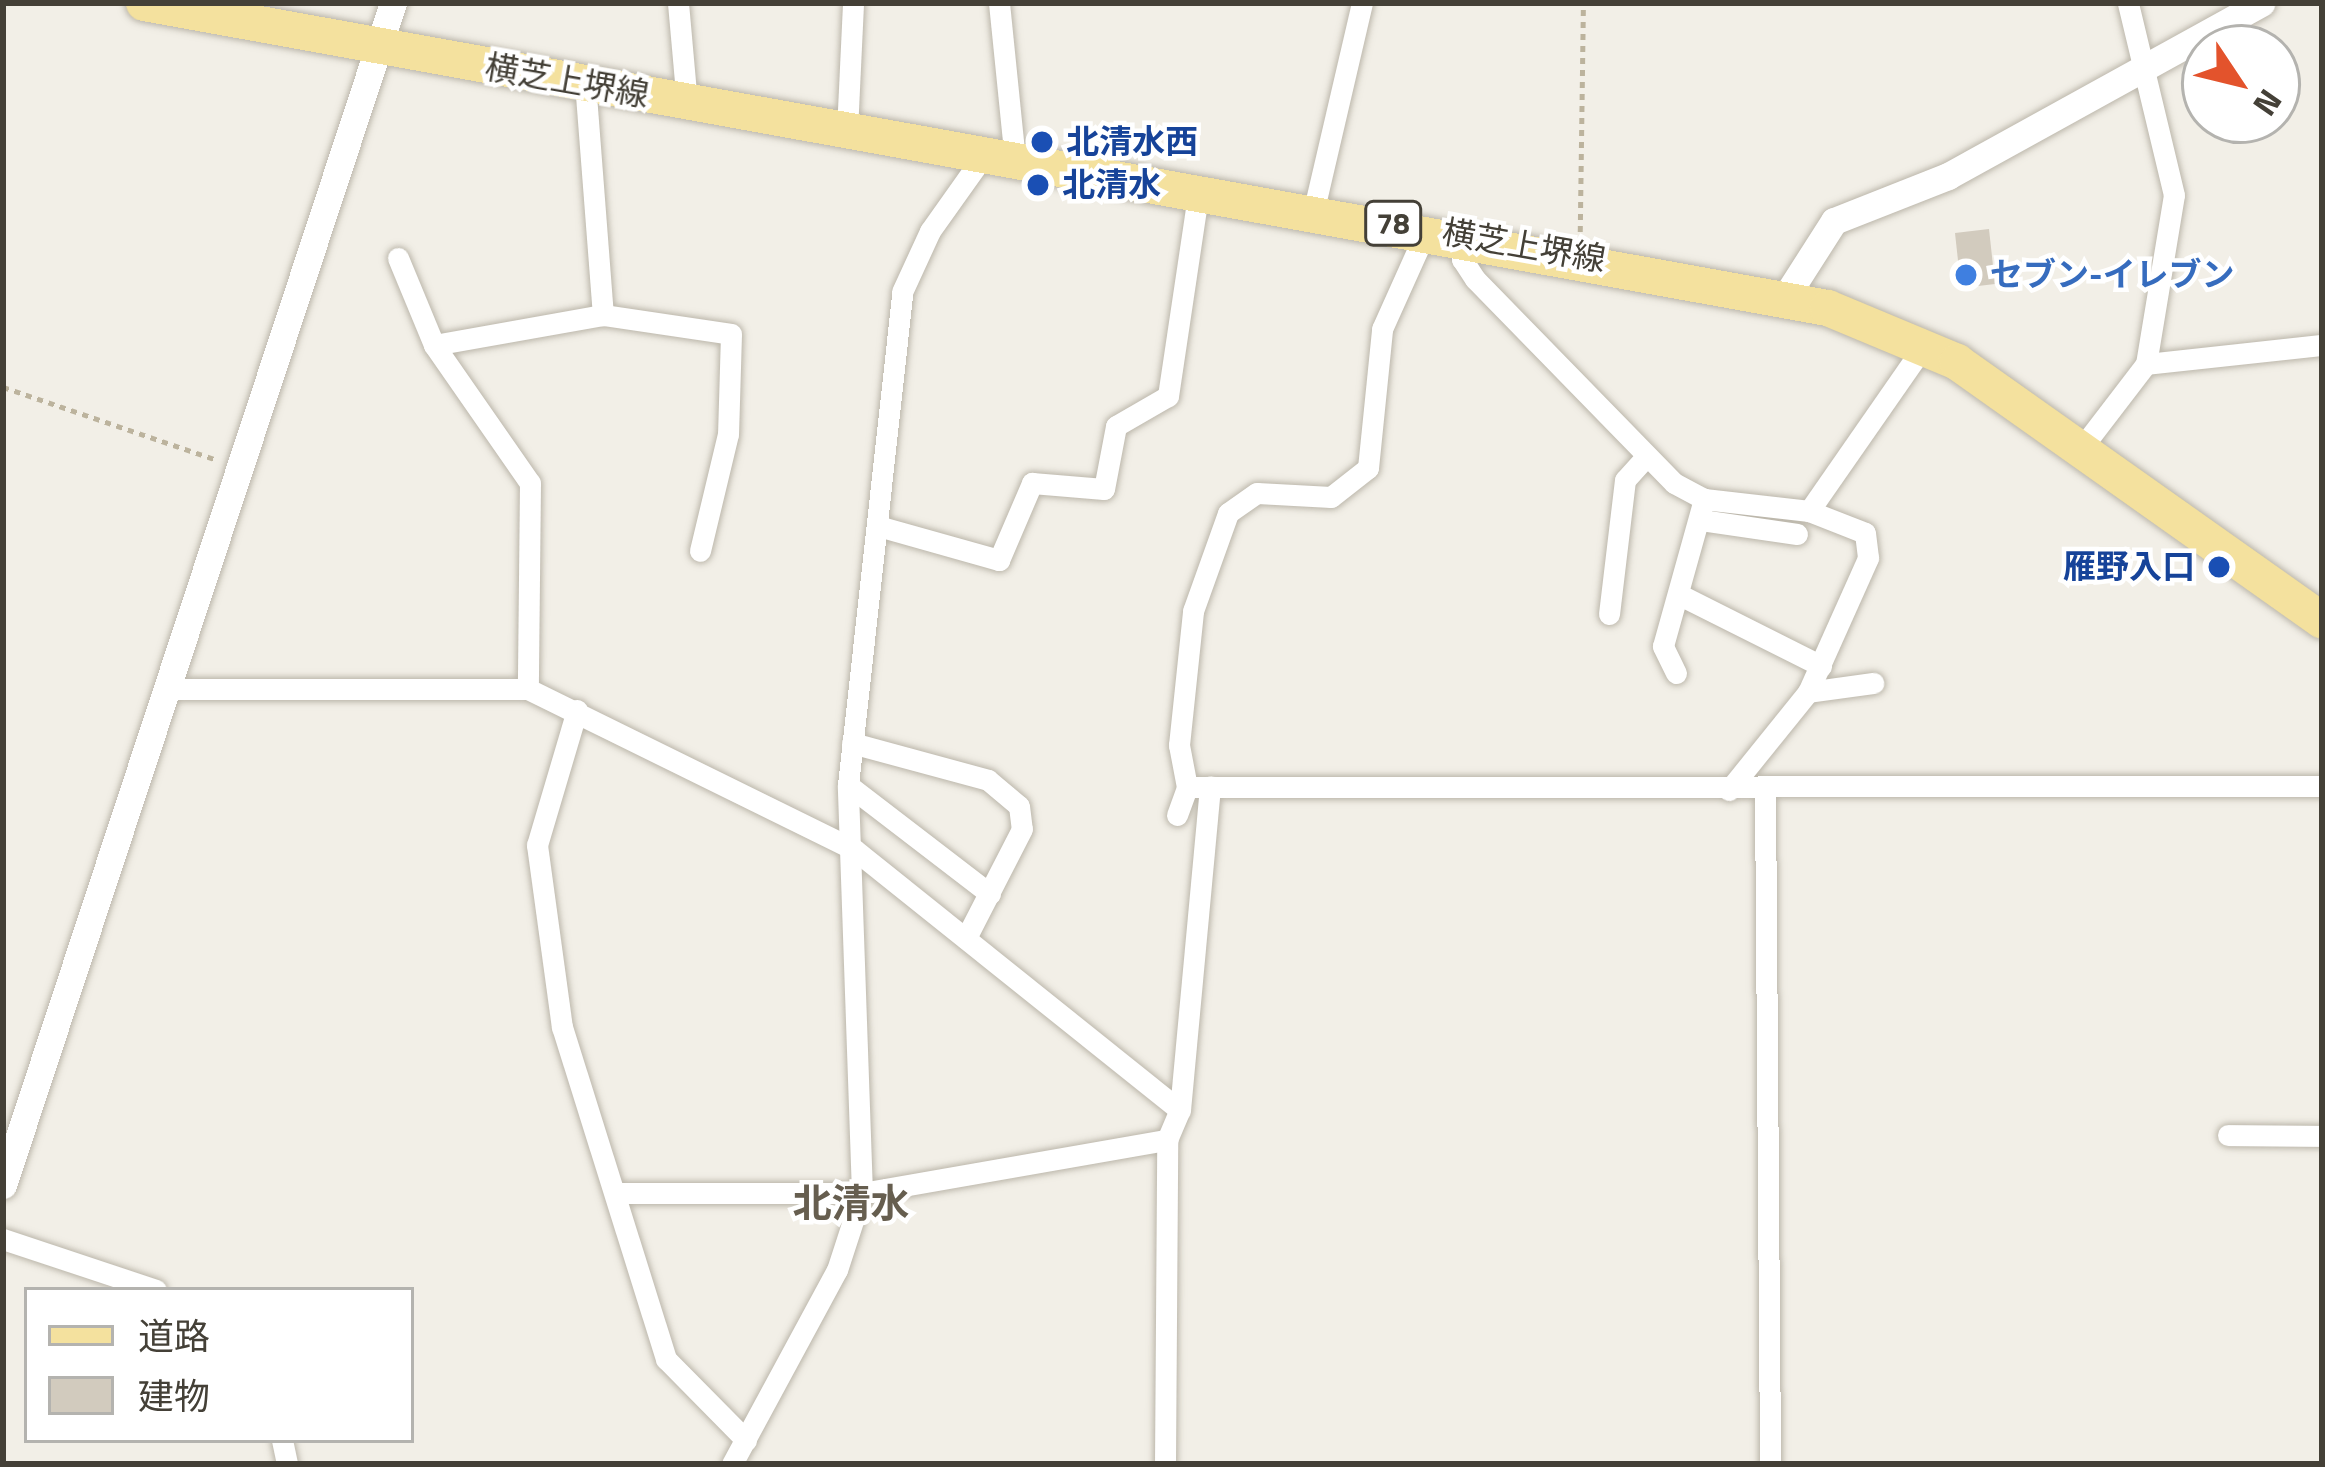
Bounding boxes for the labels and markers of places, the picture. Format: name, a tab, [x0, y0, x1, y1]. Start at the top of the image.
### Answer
place label: 北清水西	[1066, 122, 1198, 162]
marker: 北清水西	[1029, 129, 1055, 155]
place label: 北清水	[1062, 165, 1161, 205]
marker: 北清水	[1025, 172, 1051, 198]
place label: セブン-イレブン	[1990, 255, 2234, 295]
marker: セブン-イレブン	[1953, 262, 1979, 288]
place label: 雁野入口	[2063, 547, 2195, 587]
marker: 雁野入口	[2206, 554, 2232, 580]

